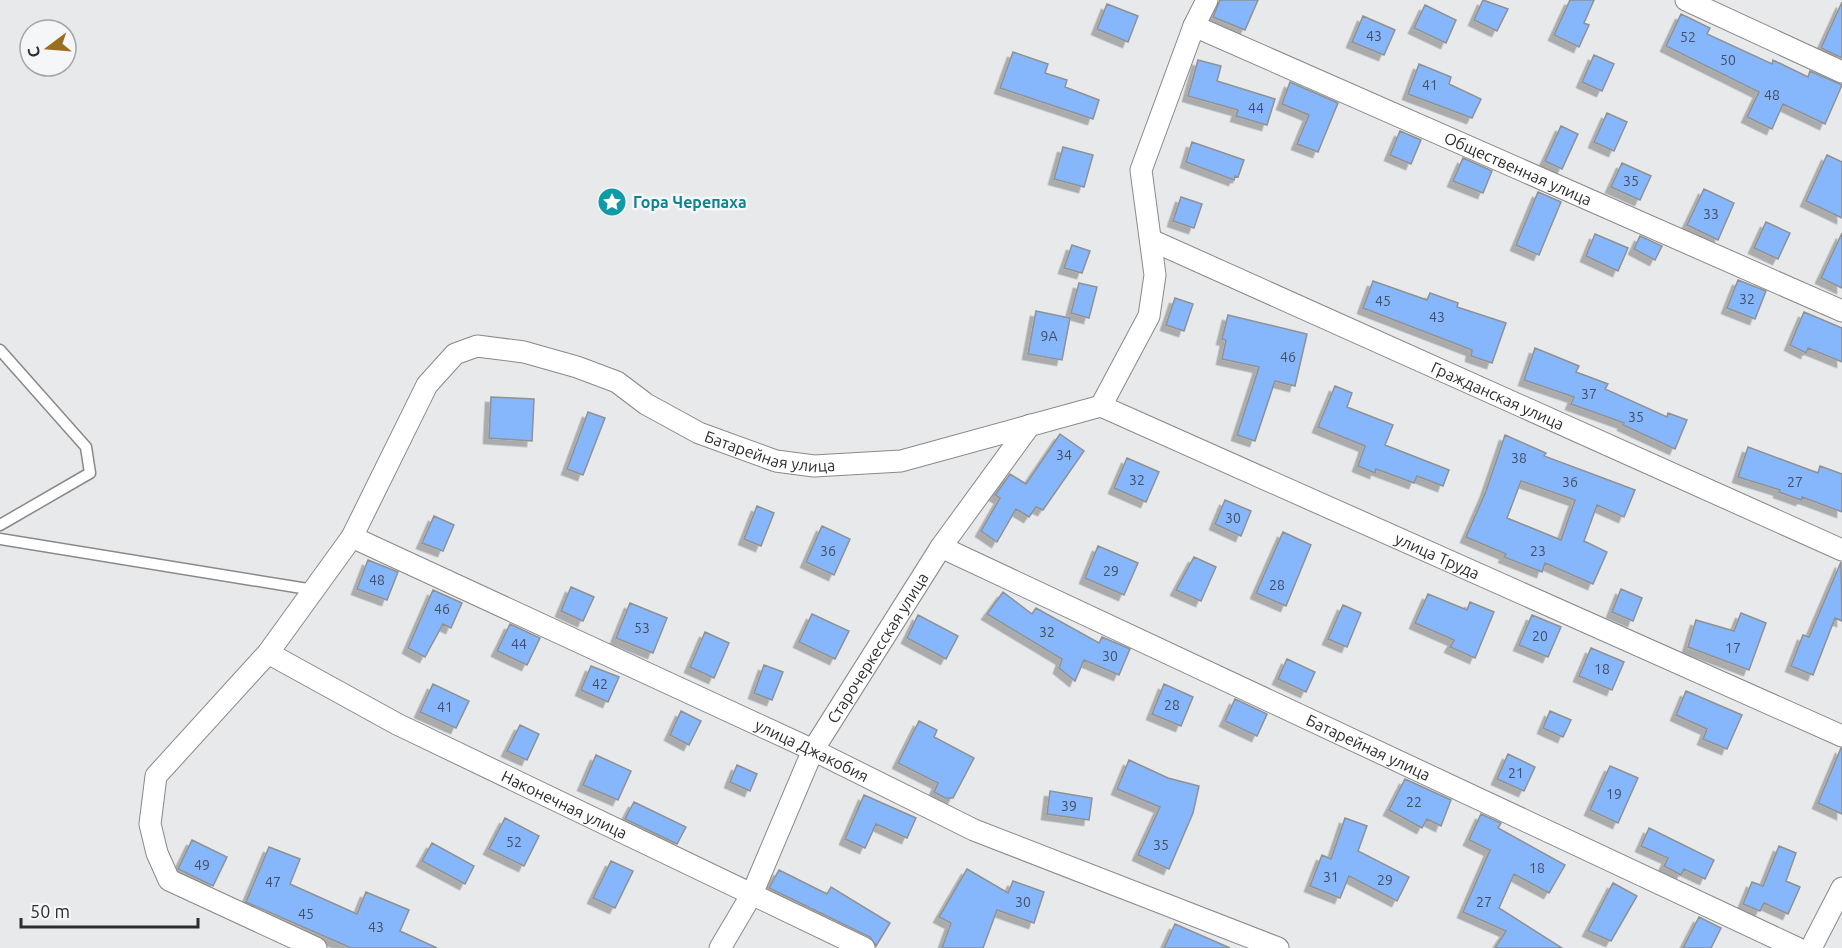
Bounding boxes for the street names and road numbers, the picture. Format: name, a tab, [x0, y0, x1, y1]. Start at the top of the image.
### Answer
street label: Общественная улица	[1442, 128, 1595, 209]
street label: Гражданская улица	[1429, 358, 1567, 433]
street label: Батарейная улица	[702, 427, 836, 475]
street label: улица Труда	[1392, 529, 1482, 582]
street label: Старочеркесская улица	[823, 569, 932, 726]
street label: Батарейная улица	[1304, 710, 1433, 784]
street label: улица Джакобия	[752, 716, 872, 785]
street label: Наконечная улица	[499, 767, 630, 842]

